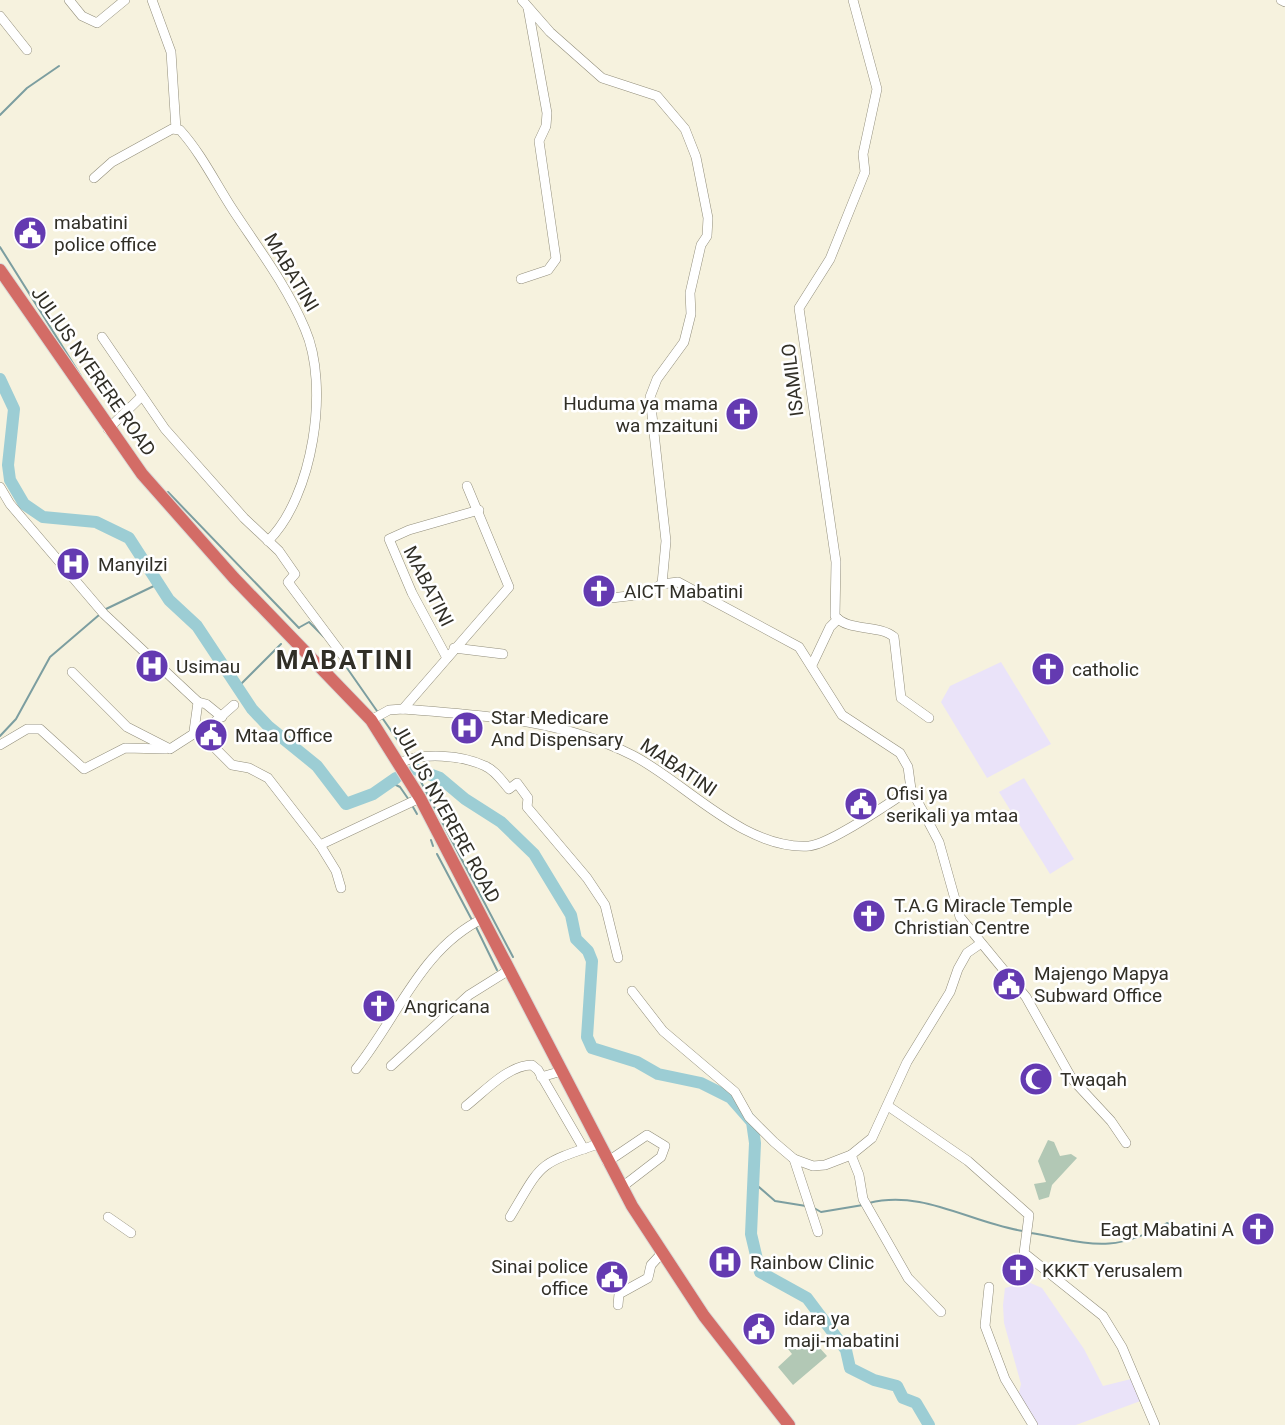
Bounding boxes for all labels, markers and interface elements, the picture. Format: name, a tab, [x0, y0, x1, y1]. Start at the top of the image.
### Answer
place label: mabatini police office	[54, 211, 157, 256]
public building icon: mabatini police office	[11, 214, 49, 252]
street label: MABATINI	[259, 229, 324, 316]
street label: JULIUS NYERERE ROAD	[26, 282, 161, 460]
street label: ISAMILO	[777, 342, 808, 418]
place label: Huduma ya mama wa mzaituni	[563, 392, 718, 437]
church icon: Huduma ya mama wa mzaituni	[723, 395, 761, 433]
street label: MABATINI	[398, 542, 459, 630]
hospital icon: Manyilzi	[54, 545, 92, 583]
place label: Manyilzi	[98, 553, 168, 576]
church icon: AICT Mabatini	[580, 572, 618, 610]
place label: AICT Mabatini	[624, 580, 743, 603]
district label: MABATINI	[276, 645, 414, 675]
hospital icon: Usimau	[133, 647, 171, 685]
church icon: catholic	[1029, 650, 1067, 688]
place label: Usimau	[176, 655, 240, 678]
place label: catholic	[1072, 658, 1139, 681]
place label: Star Medicare And Dispensary	[491, 706, 623, 751]
hospital icon: Star Medicare And Dispensary	[448, 709, 486, 747]
public building icon: Mtaa Office	[192, 716, 230, 754]
street label: JULIUS NYERERE ROAD	[388, 720, 505, 907]
place label: Mtaa Office	[235, 724, 333, 747]
street label: MABATINI	[636, 733, 721, 801]
place label: Ofisi ya serikali ya mtaa	[886, 782, 1018, 827]
public building icon: Ofisi ya serikali ya mtaa	[842, 785, 880, 823]
place label: T.A.G Miracle Temple Christian Centre	[894, 894, 1073, 939]
church icon: T.A.G Miracle Temple Christian Centre	[850, 897, 888, 935]
place label: Majengo Mapya Subward Office	[1034, 962, 1169, 1007]
public building icon: Majengo Mapya Subward Office	[990, 965, 1028, 1003]
church icon: Angricana	[360, 987, 398, 1025]
place label: Angricana	[404, 995, 490, 1018]
mosque icon: Twaqah	[1017, 1060, 1055, 1098]
place label: Twaqah	[1060, 1068, 1127, 1091]
church icon: Eagt Mabatini A	[1239, 1210, 1277, 1248]
place label: Eagt Mabatini A	[1100, 1218, 1235, 1241]
hospital icon: Rainbow Clinic	[706, 1243, 744, 1281]
place label: Rainbow Clinic	[750, 1251, 874, 1274]
church icon: KKKT Yerusalem	[999, 1251, 1037, 1289]
place label: Sinai police office	[491, 1255, 588, 1300]
public building icon: Sinai police office	[593, 1258, 631, 1296]
place label: KKKT Yerusalem	[1042, 1259, 1183, 1282]
place label: idara ya maji-mabatini	[784, 1307, 899, 1352]
public building icon: idara ya maji-mabatini	[740, 1310, 778, 1348]

